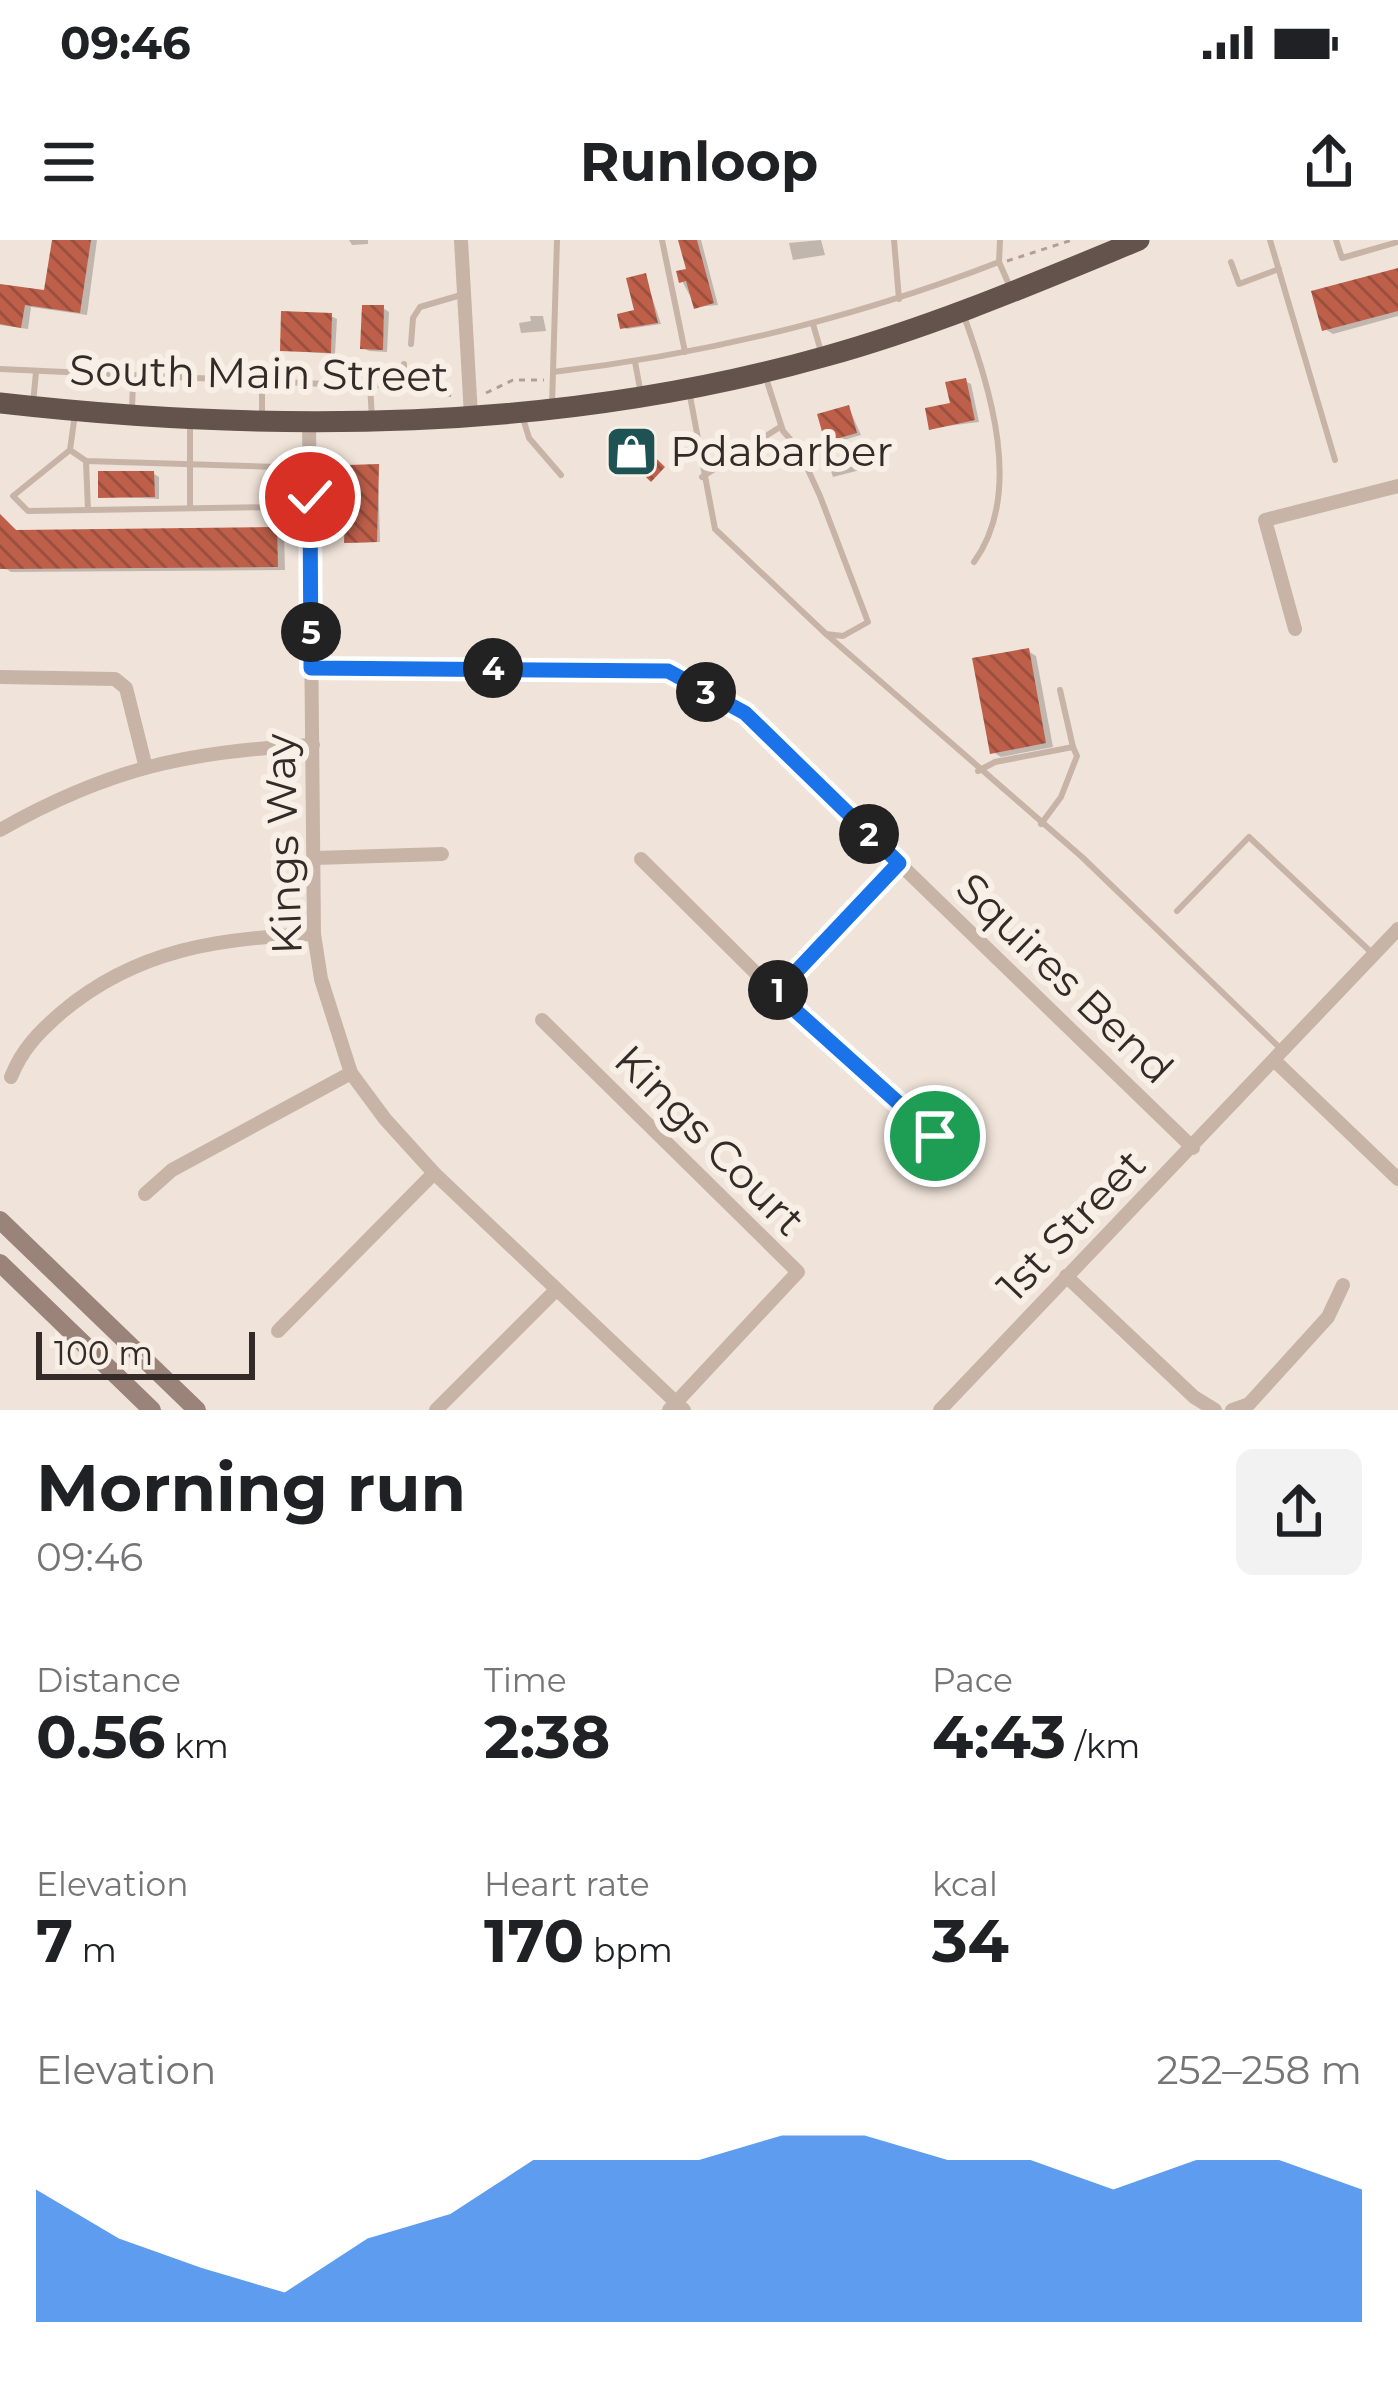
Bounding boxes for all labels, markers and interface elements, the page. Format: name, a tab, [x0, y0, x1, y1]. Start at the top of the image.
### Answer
text: 09:46	[60, 15, 191, 70]
icon: menu	[36, 129, 102, 195]
text: Runloop	[580, 129, 818, 195]
icon: share	[1296, 129, 1362, 195]
street label: South Main Street	[69, 344, 449, 402]
shop icon: Pdabarber	[603, 423, 659, 479]
place label: Pdabarber	[670, 425, 893, 477]
pin	[259, 446, 361, 548]
icon: check	[277, 464, 343, 530]
pin: 5	[281, 602, 341, 662]
text: 5	[301, 612, 321, 652]
pin: 4	[463, 638, 523, 698]
text: 4	[482, 648, 504, 688]
pin: 3	[676, 662, 736, 722]
text: 3	[696, 672, 716, 712]
street label: Kings Way	[253, 732, 313, 955]
pin: 2	[839, 804, 899, 864]
text: 2	[859, 814, 879, 854]
street label: Squires Bend	[946, 862, 1184, 1094]
pin: 1	[748, 960, 808, 1020]
text: 1	[772, 970, 784, 1010]
street label: Kings Court	[604, 1034, 816, 1246]
pin	[884, 1085, 986, 1187]
icon: arrive	[902, 1103, 968, 1169]
street label: 1st Street	[986, 1138, 1156, 1312]
scale bar	[36, 1326, 255, 1379]
text: 100 m	[54, 1333, 153, 1373]
text: Morning run	[36, 1447, 466, 1528]
button: share	[1236, 1449, 1362, 1575]
text: 09:46	[36, 1533, 143, 1581]
text: Distance	[36, 1660, 181, 1700]
text: Time	[484, 1660, 567, 1700]
text: Pace	[932, 1660, 1013, 1700]
text: 0.56	[36, 1700, 166, 1773]
text: 2:38	[484, 1700, 610, 1773]
text: 4:43	[932, 1700, 1066, 1773]
text: km	[166, 1726, 229, 1766]
text: /km	[1066, 1726, 1140, 1766]
text: Elevation	[36, 1864, 189, 1904]
text: Heart rate	[484, 1864, 650, 1904]
text: kcal	[932, 1864, 998, 1904]
text: 7	[36, 1904, 73, 1977]
text: 170	[484, 1904, 584, 1977]
text: 34	[932, 1904, 1009, 1977]
text: m	[73, 1930, 117, 1970]
text: bpm	[584, 1930, 673, 1970]
text: Elevation	[36, 2046, 216, 2094]
text: 252–258 m	[1156, 2046, 1362, 2094]

